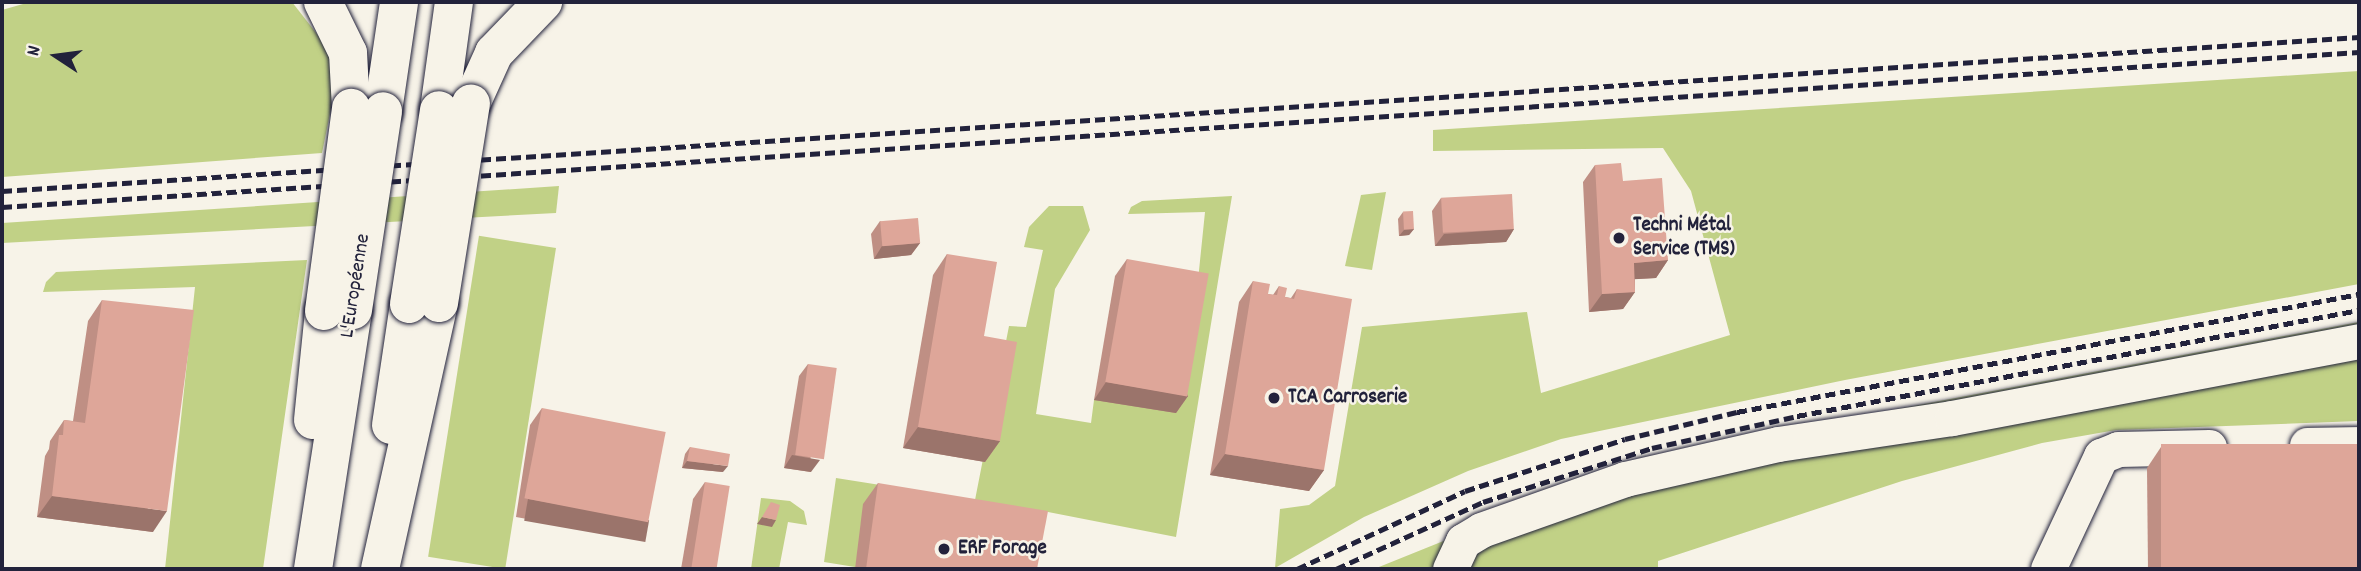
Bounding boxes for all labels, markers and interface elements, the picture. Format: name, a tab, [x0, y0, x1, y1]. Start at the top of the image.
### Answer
north arrow	[21, 21, 91, 91]
text: N	[21, 44, 49, 59]
place label: Techni Métal Service (TMS)	[1633, 213, 1735, 263]
marker: Techni Métal Service (TMS)	[1611, 230, 1627, 246]
street label: L'Européenne	[335, 232, 377, 340]
place label: TCA Carroserie	[1288, 385, 1407, 411]
marker: TCA Carroserie	[1266, 390, 1282, 406]
place label: ERF Forage	[958, 536, 1047, 562]
marker: ERF Forage	[936, 541, 952, 557]

